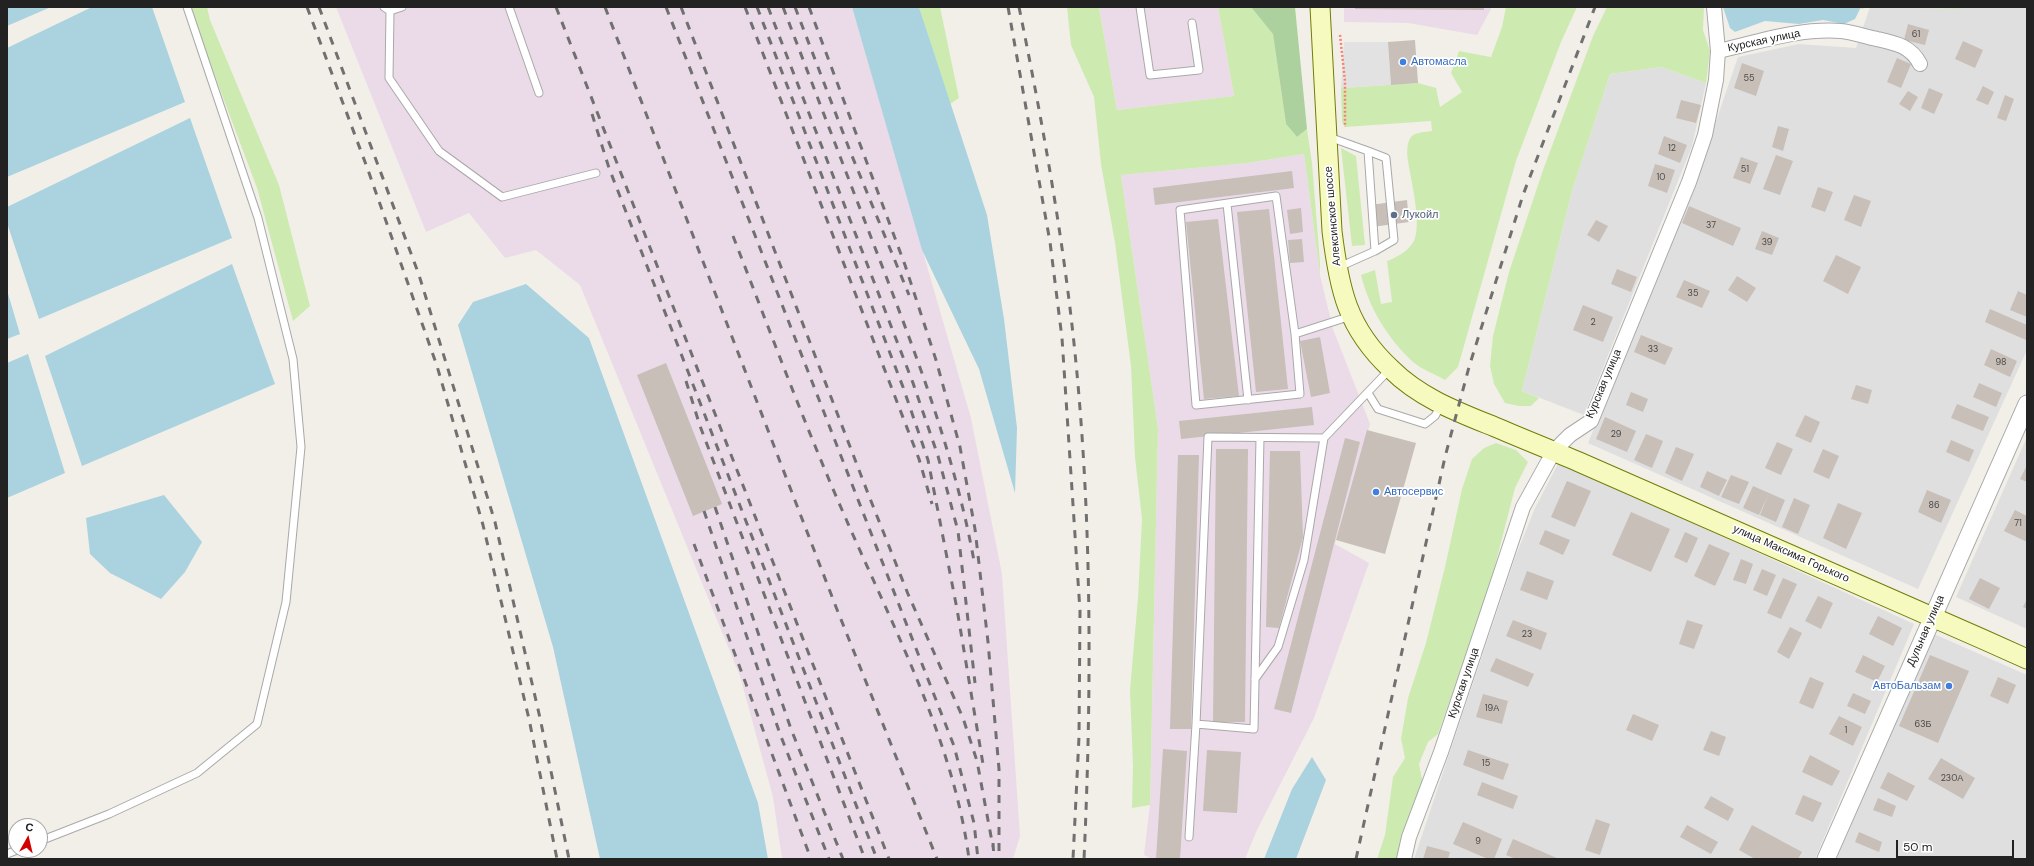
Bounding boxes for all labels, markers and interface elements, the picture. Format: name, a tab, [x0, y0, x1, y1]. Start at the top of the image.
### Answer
street label: Курская улица	[1727, 27, 1801, 55]
house number: 61	[1912, 30, 1920, 40]
place label: Автомасла	[1411, 55, 1467, 69]
marker: Автомасла	[1398, 57, 1408, 67]
house number: 55	[1744, 74, 1754, 84]
house number: 12	[1668, 144, 1676, 154]
house number: 51	[1741, 165, 1749, 175]
street label: Алексинское шоссе	[1322, 166, 1344, 266]
house number: 10	[1657, 173, 1665, 183]
place label: Лукойл	[1402, 208, 1438, 222]
marker: Лукойл	[1389, 210, 1399, 220]
house number: 37	[1706, 221, 1716, 231]
house number: 39	[1762, 238, 1772, 248]
house number: 35	[1688, 289, 1698, 299]
house number: 2	[1590, 318, 1596, 328]
house number: 33	[1648, 345, 1658, 355]
street label: Курская улица	[1584, 348, 1624, 420]
house number: 98	[1996, 358, 2006, 368]
house number: 29	[1611, 430, 1621, 440]
place label: Автосервис	[1384, 485, 1443, 499]
marker: Автосервис	[1371, 487, 1381, 497]
house number: 86	[1928, 501, 1940, 511]
house number: 71	[2014, 519, 2022, 529]
street label: улица Максима Горького	[1731, 522, 1851, 586]
street label: Дульная улица	[1904, 593, 1948, 669]
house number: 23	[1522, 630, 1532, 640]
street label: Курская улица	[1446, 646, 1482, 720]
place label: АвтоБальзам	[1873, 679, 1941, 693]
marker: АвтоБальзам	[1944, 681, 1954, 691]
house number: 19А	[1485, 704, 1499, 714]
house number: 63Б	[1915, 720, 1931, 730]
house number: 1	[1845, 726, 1847, 736]
house number: 15	[1482, 759, 1490, 769]
house number: 230А	[1941, 774, 1963, 784]
north arrow	[8, 818, 48, 858]
text: С	[25, 820, 34, 835]
scale bar	[1898, 832, 2016, 858]
house number: 9	[1475, 837, 1481, 847]
text: 50 m	[1903, 839, 1932, 855]

